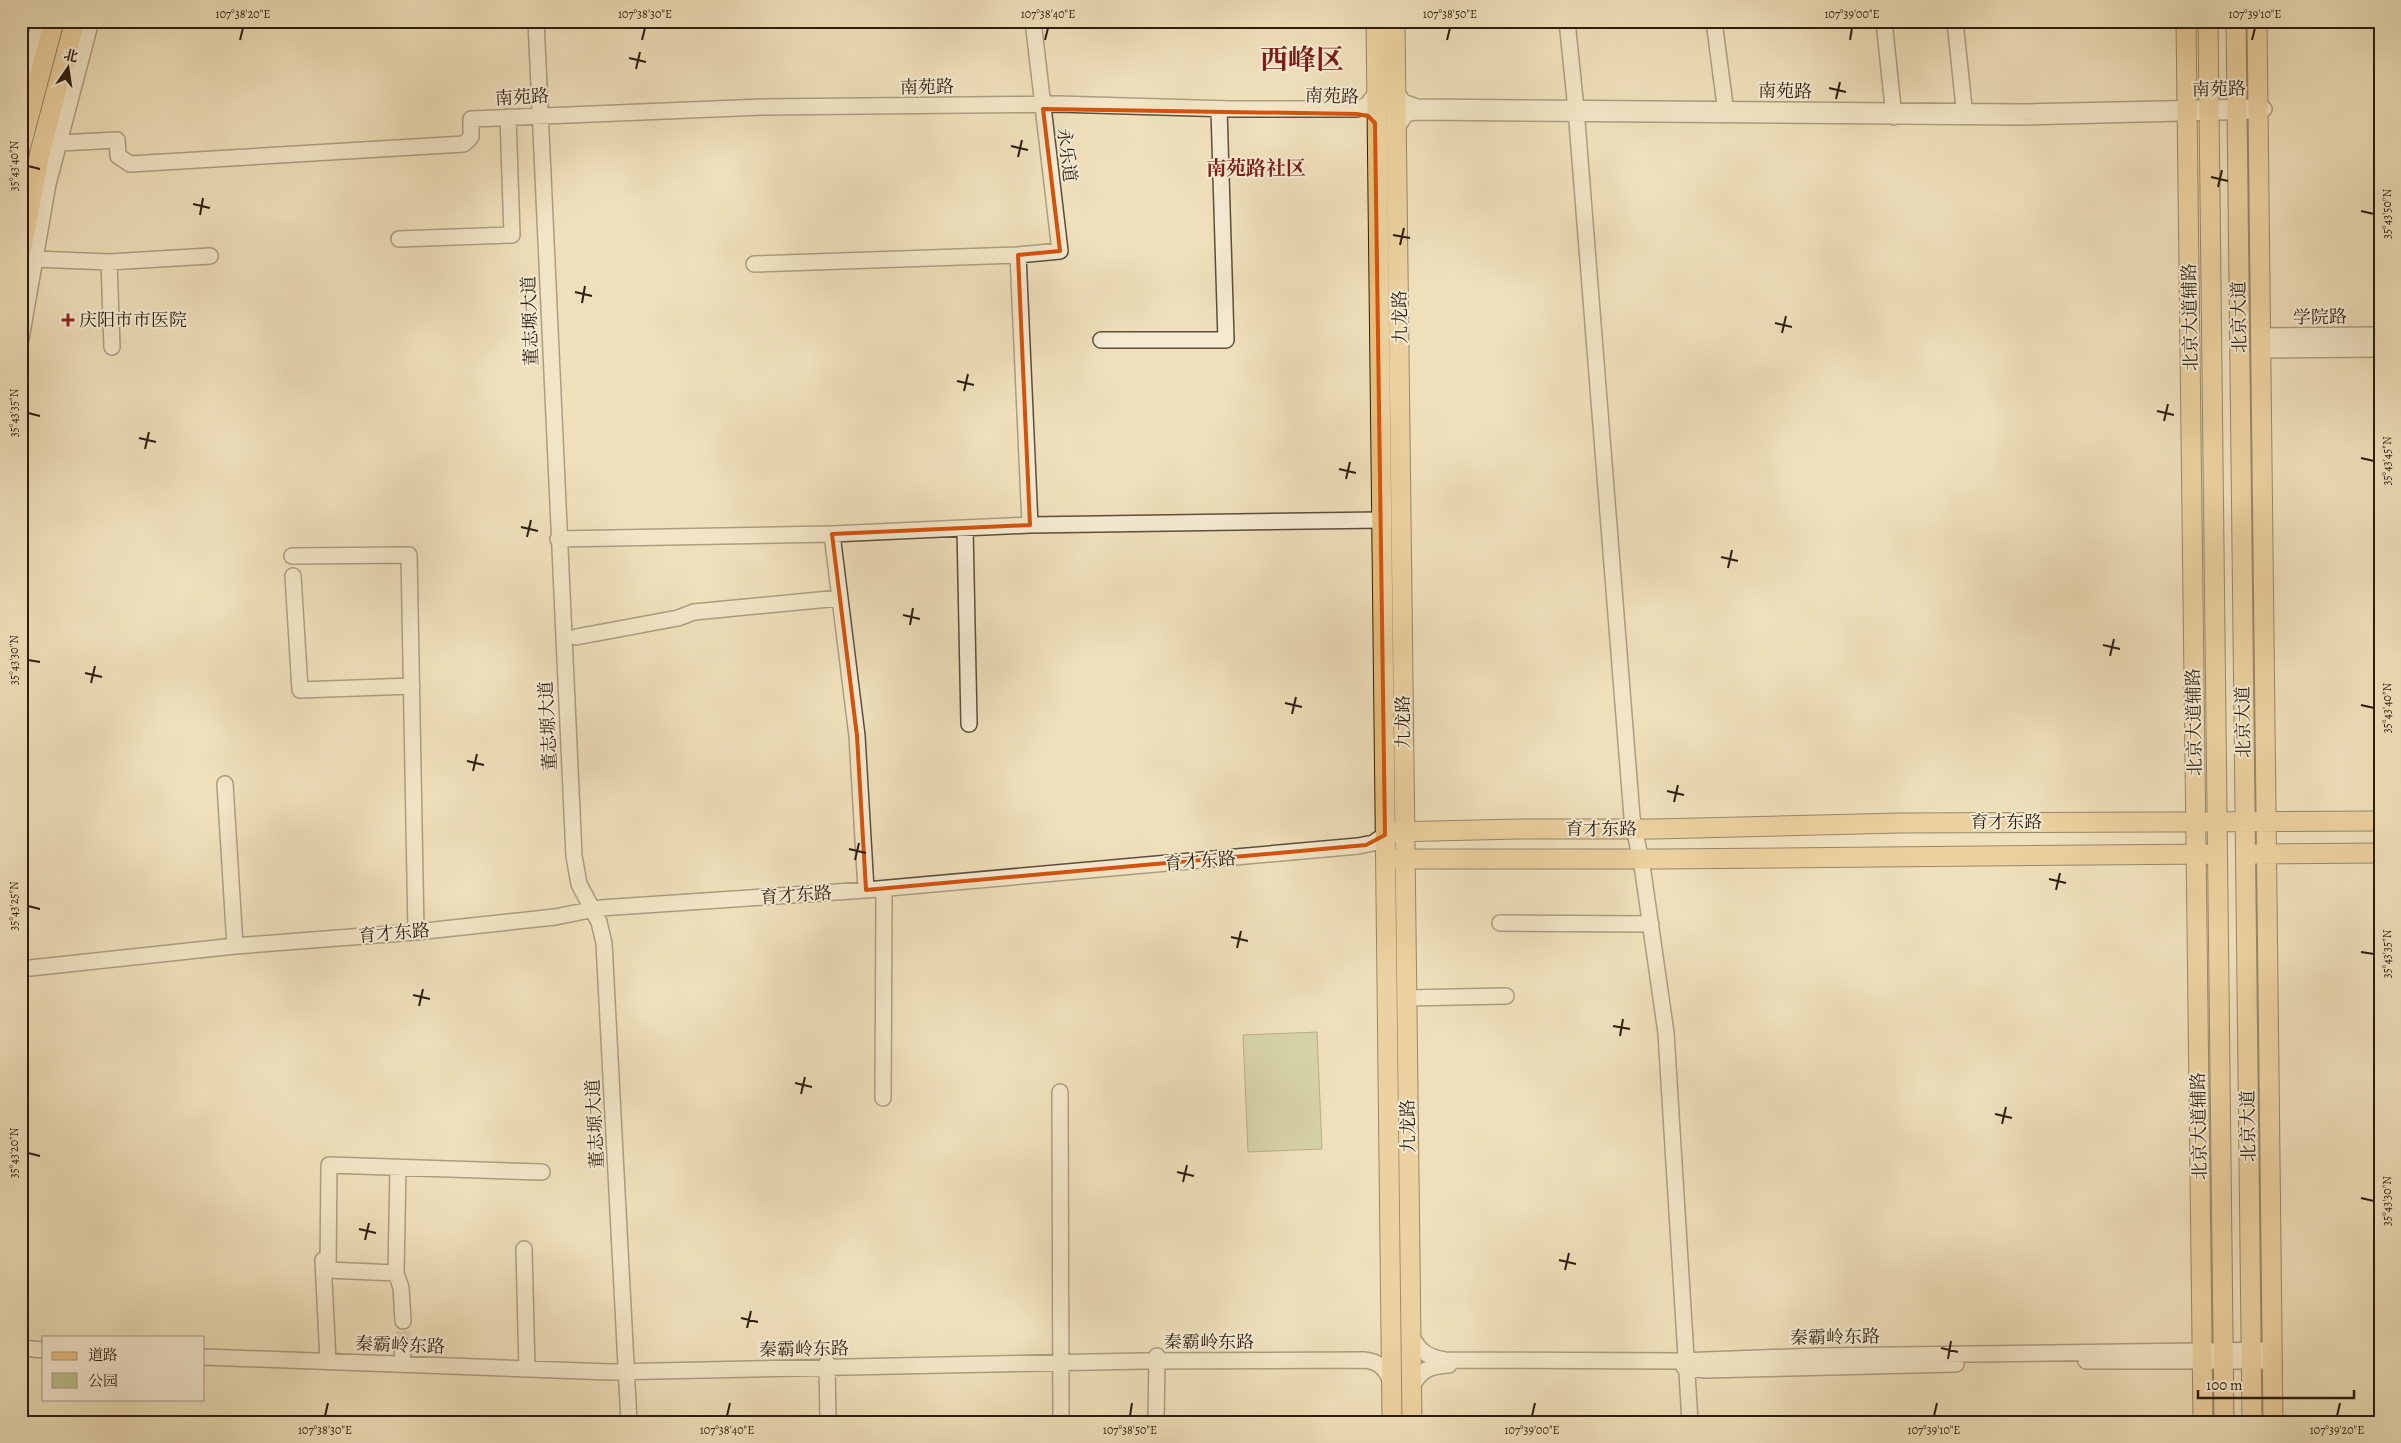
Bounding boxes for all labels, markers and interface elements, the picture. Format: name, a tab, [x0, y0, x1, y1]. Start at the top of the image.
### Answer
text: 107°38'20"E	[216, 6, 270, 22]
text: 107°38'30"E	[618, 6, 672, 22]
text: 107°38'40"E	[1021, 6, 1075, 22]
text: 107°38'50"E	[1423, 6, 1477, 22]
text: 107°39'00"E	[1824, 6, 1880, 22]
text: 107°39'10"E	[2229, 6, 2281, 22]
district label: 西峰区	[1260, 41, 1344, 79]
north arrow	[42, 42, 92, 92]
text: 北	[62, 45, 80, 67]
street label: 南苑路	[900, 75, 954, 99]
street label: 南苑路	[2192, 77, 2246, 101]
street label: 南苑路	[1758, 79, 1812, 103]
street label: 南苑路	[1305, 83, 1359, 109]
street label: 南苑路	[494, 84, 550, 110]
street label: 永乐道	[1052, 127, 1082, 183]
text: 35°43'40"N	[6, 140, 22, 191]
district label: 南苑路社区	[1206, 155, 1306, 182]
text: 35°43'50"N	[2379, 189, 2395, 239]
street label: 北京大道辅路	[2177, 263, 2203, 371]
street label: 董志塬大道	[516, 276, 544, 366]
street label: 北京大道	[2226, 281, 2252, 353]
street label: 九龙路	[1388, 290, 1412, 344]
street label: 学院路	[2293, 305, 2347, 329]
place label: 庆阳市市医院	[79, 308, 187, 332]
marker: 庆阳市市医院	[61, 313, 75, 327]
text: 35°43'35"N	[6, 388, 22, 437]
text: 35°43'45"N	[2379, 436, 2395, 486]
text: 35°43'30"N	[6, 635, 22, 685]
street label: 北京大道辅路	[2181, 668, 2207, 776]
street label: 董志塬大道	[534, 680, 562, 772]
text: 35°43'40"N	[2379, 682, 2395, 733]
street label: 北京大道	[2230, 686, 2256, 758]
street label: 九龙路	[1391, 695, 1415, 749]
street label: 育才东路	[1970, 810, 2042, 834]
street label: 育才东路	[1565, 817, 1637, 841]
street label: 育才东路	[1163, 846, 1237, 876]
text: 35°43'25"N	[6, 881, 22, 931]
street label: 育才东路	[759, 881, 833, 909]
street label: 育才东路	[357, 918, 431, 948]
text: 35°43'35"N	[2379, 929, 2395, 978]
street label: 北京大道辅路	[2186, 1072, 2212, 1180]
street label: 董志塬大道	[581, 1078, 609, 1170]
street label: 北京大道	[2235, 1090, 2261, 1162]
street label: 九龙路	[1396, 1099, 1420, 1153]
text: 35°43'20"N	[6, 1127, 22, 1178]
text: 35°43'30"N	[2379, 1176, 2395, 1226]
street label: 秦霸岭东路	[1790, 1324, 1880, 1350]
street label: 秦霸岭东路	[1164, 1330, 1254, 1354]
street label: 秦霸岭东路	[355, 1331, 445, 1359]
legend	[42, 1336, 205, 1400]
street label: 秦霸岭东路	[759, 1336, 849, 1362]
text: 道路	[88, 1345, 118, 1365]
scale bar	[2198, 1368, 2355, 1400]
text: 公园	[88, 1371, 118, 1391]
text: 100 m	[2206, 1375, 2243, 1395]
text: 107°38'30"E	[298, 1422, 352, 1438]
text: 107°38'40"E	[700, 1422, 754, 1438]
text: 107°38'50"E	[1103, 1422, 1157, 1438]
text: 107°39'00"E	[1504, 1422, 1560, 1438]
text: 107°39'10"E	[1908, 1422, 1960, 1438]
text: 107°39'20"E	[2310, 1422, 2364, 1438]

